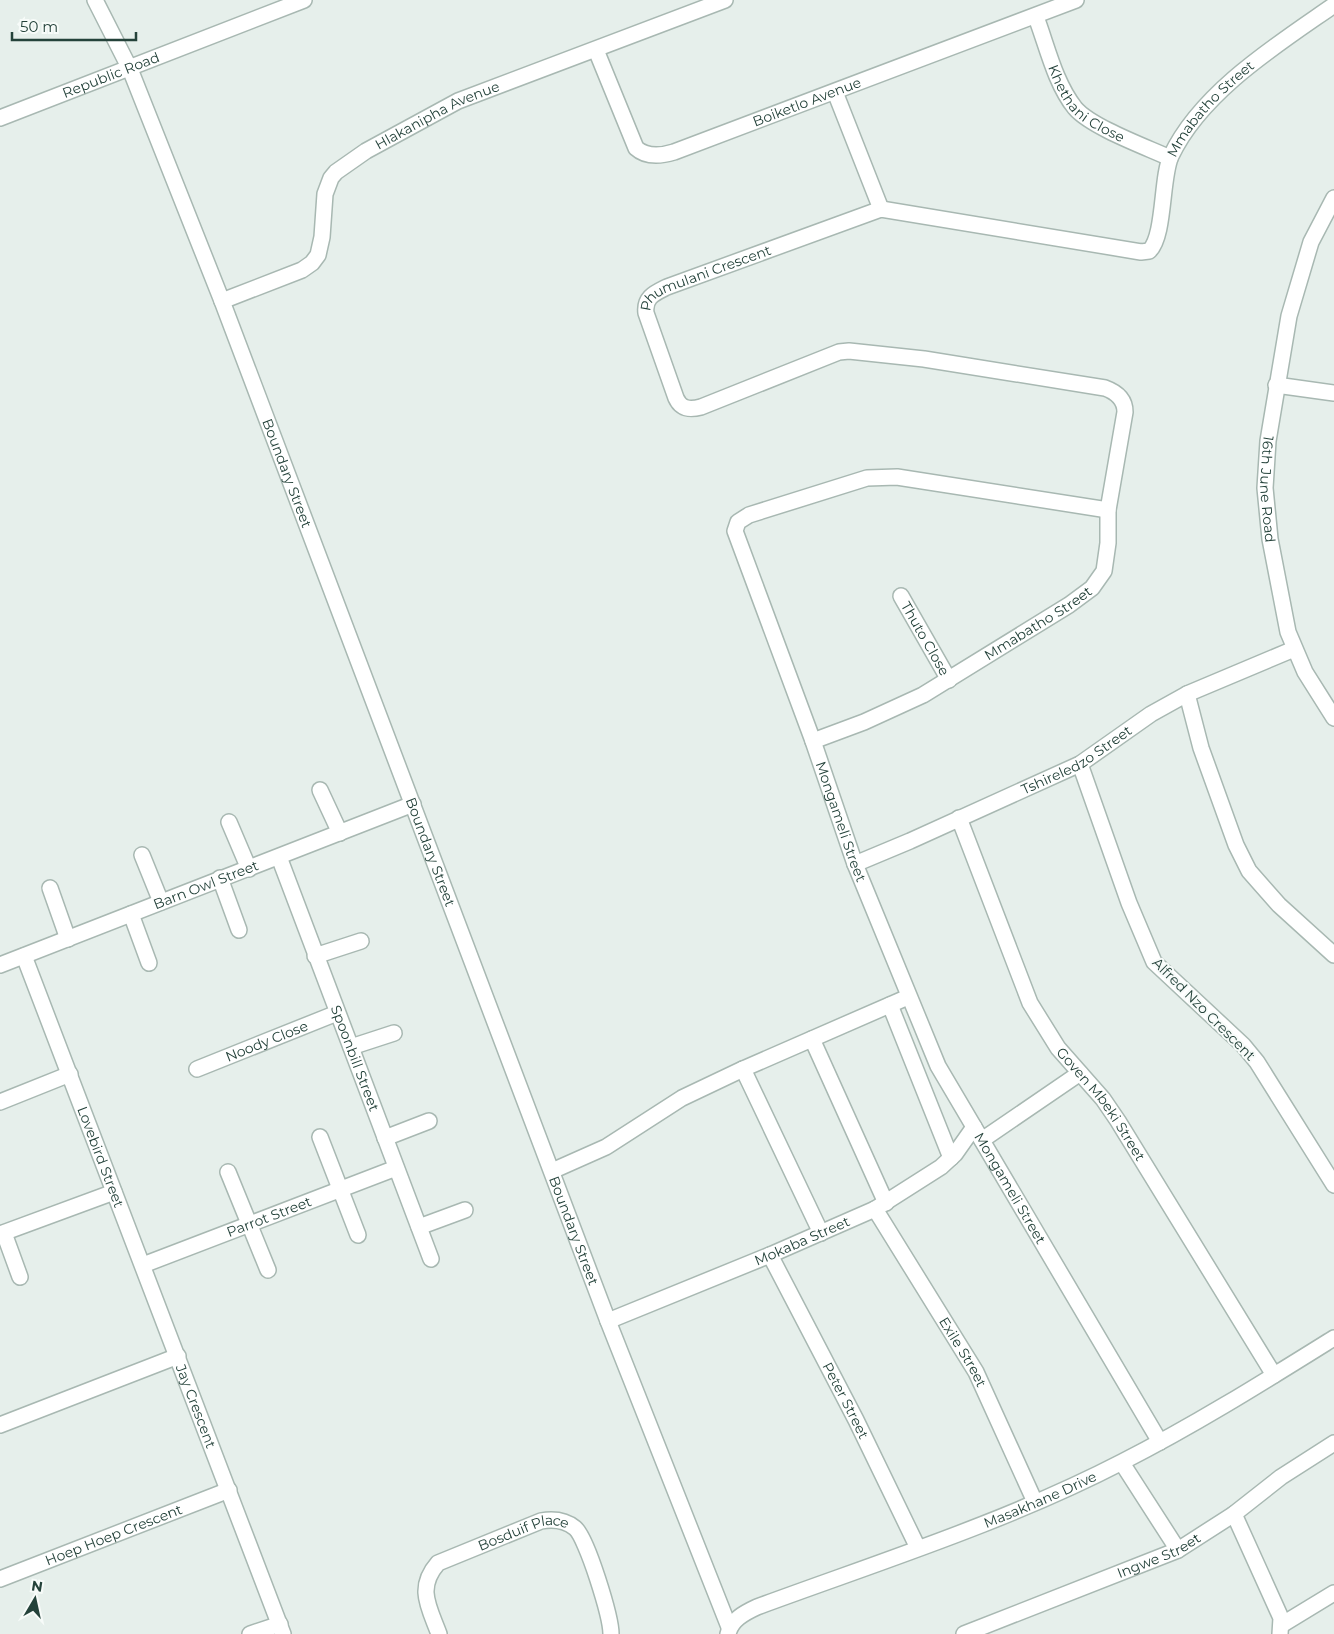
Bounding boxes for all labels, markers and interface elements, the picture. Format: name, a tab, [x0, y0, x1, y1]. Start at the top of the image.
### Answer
scale bar	[12, 10, 136, 42]
text: 50 m	[20, 17, 58, 36]
street label: Republic Road	[60, 48, 162, 102]
street label: Mmabatho Street	[1163, 56, 1258, 160]
street label: Khethani Close	[1044, 62, 1128, 146]
street label: Boiketlo Avenue	[750, 73, 864, 130]
street label: Hlakanipha Avenue	[372, 77, 502, 153]
street label: Phumulani Crescent	[636, 241, 774, 312]
street label: Boundary Street	[258, 416, 316, 530]
street label: 16th June Road	[1256, 434, 1279, 543]
street label: Mmabatho Street	[981, 582, 1096, 664]
street label: Thuto Close	[897, 598, 954, 679]
street label: Tshireledzo Street	[1018, 721, 1136, 799]
street label: Mongameli Street	[812, 759, 870, 885]
street label: Boundary Street	[402, 795, 459, 909]
street label: Barn Owl Street	[151, 856, 261, 913]
street label: Alfred Nzo Crescent	[1149, 954, 1260, 1065]
street label: Spoonbill Street	[327, 1003, 383, 1114]
street label: Noody Close	[223, 1017, 311, 1066]
street label: Goven Mbeki Street	[1052, 1043, 1149, 1164]
street label: Lovebird Street	[73, 1104, 128, 1210]
street label: Mongameli Street	[970, 1129, 1050, 1247]
street label: Boundary Street	[545, 1174, 603, 1288]
street label: Parrot Street	[224, 1192, 314, 1241]
street label: Mokaba Street	[752, 1212, 853, 1269]
street label: Exile Street	[935, 1314, 991, 1390]
street label: Peter Street	[818, 1359, 873, 1442]
street label: Jay Crescent	[171, 1361, 220, 1451]
street label: Masakhane Drive	[981, 1467, 1099, 1532]
street label: Hoep Hoep Crescent	[43, 1500, 185, 1570]
street label: Bosduif Place	[475, 1511, 572, 1555]
street label: Ingwe Street	[1114, 1529, 1204, 1582]
north arrow	[10, 1574, 60, 1624]
text: N	[30, 1576, 44, 1596]

